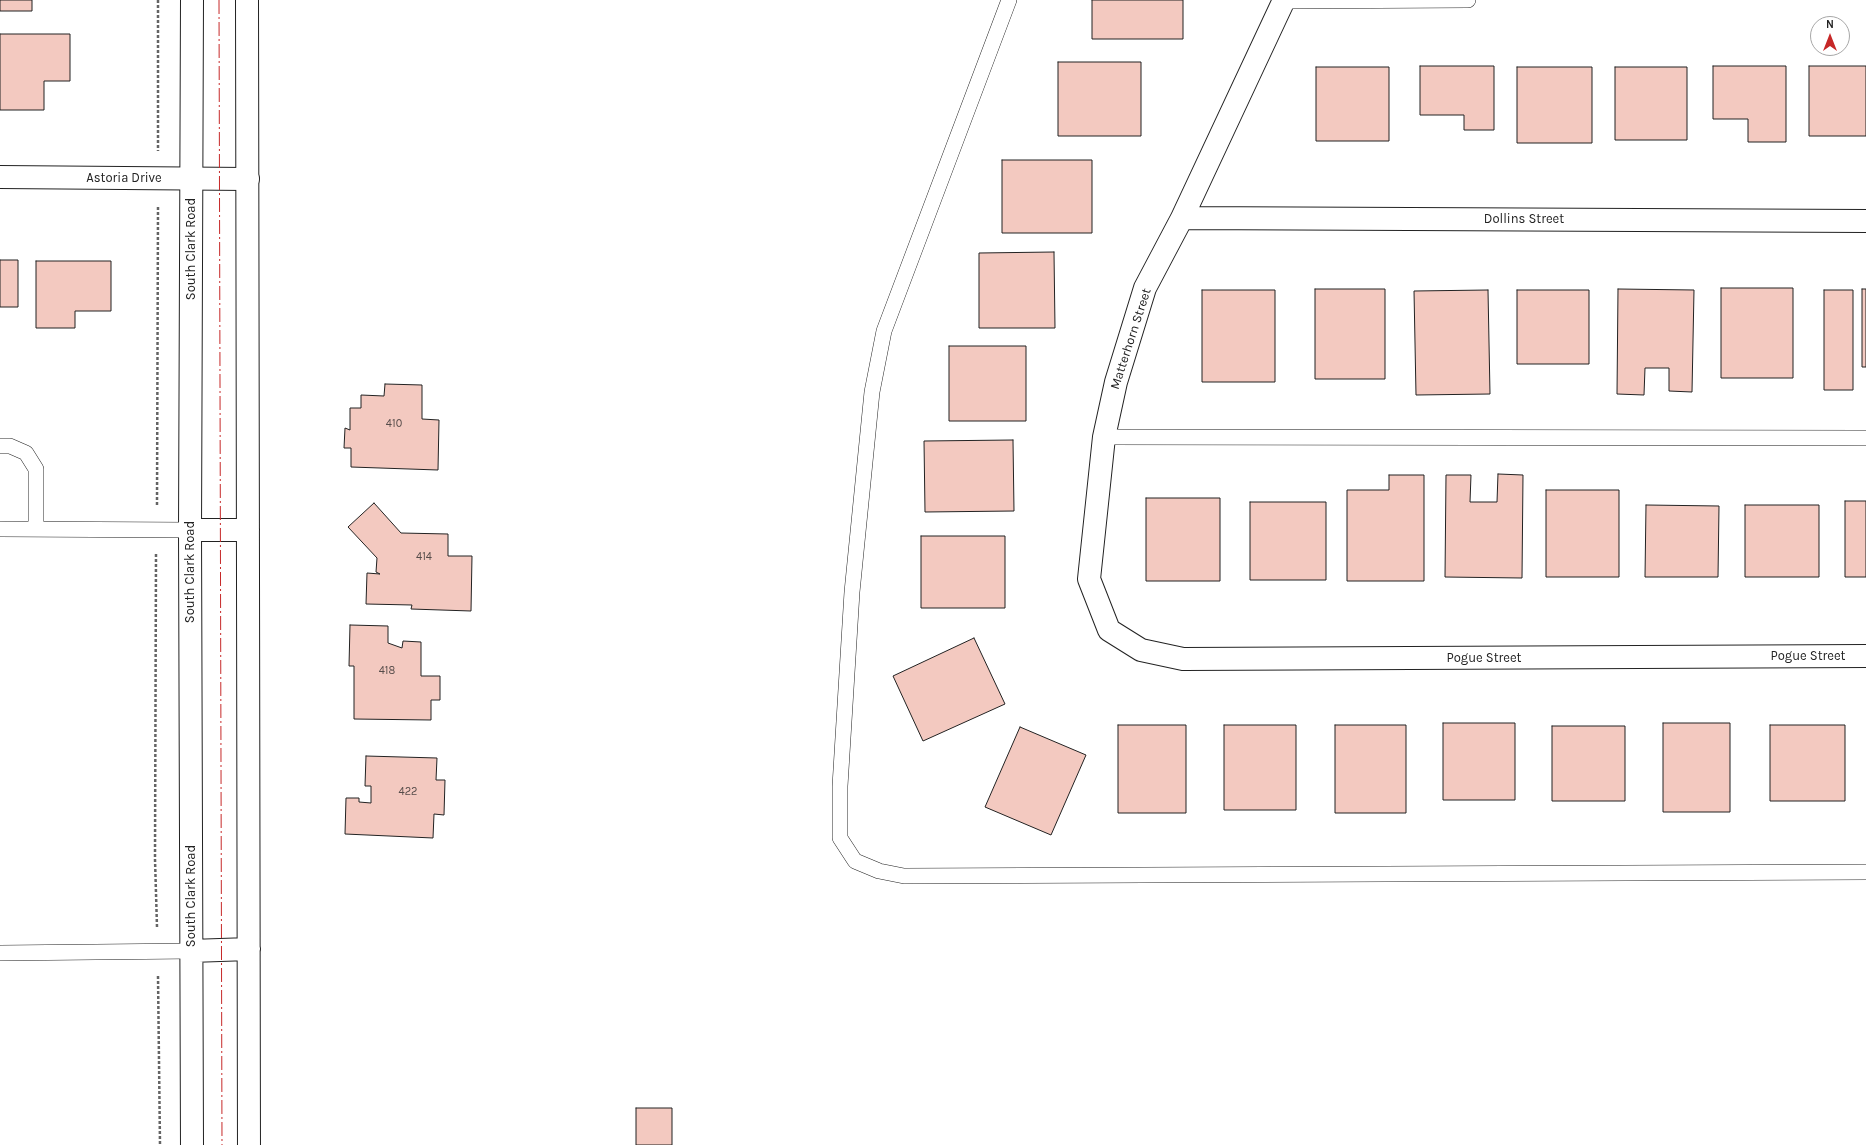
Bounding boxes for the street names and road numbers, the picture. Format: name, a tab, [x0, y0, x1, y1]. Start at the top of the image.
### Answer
street label: Astoria Drive	[86, 170, 162, 186]
street label: South Clark Road	[183, 198, 199, 300]
street label: Dollins Street	[1484, 211, 1564, 227]
street label: Matterhorn Street	[1107, 286, 1155, 392]
street label: South Clark Road	[182, 521, 198, 623]
street label: Pogue Street	[1771, 648, 1845, 664]
street label: Pogue Street	[1447, 650, 1521, 666]
street label: South Clark Road	[183, 845, 199, 947]

